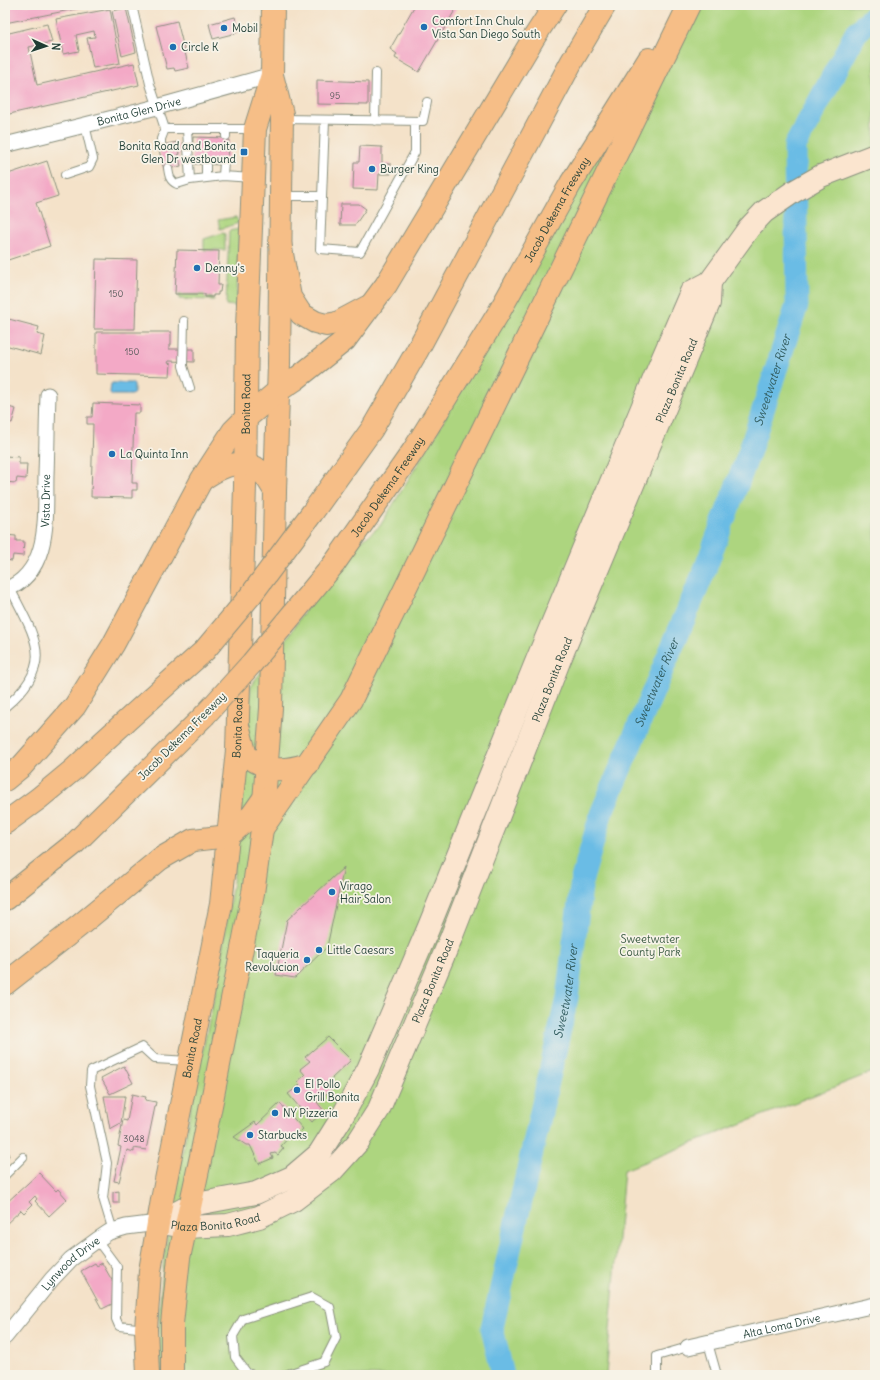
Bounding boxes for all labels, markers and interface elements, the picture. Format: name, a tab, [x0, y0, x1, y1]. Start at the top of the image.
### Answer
place label: Comfort Inn Chula Vista San Diego South	[432, 14, 540, 41]
place label: Mobil	[232, 21, 258, 35]
marker: Comfort Inn Chula Vista San Diego South	[419, 22, 429, 32]
marker: Mobil	[219, 23, 229, 33]
north arrow	[26, 26, 66, 66]
place label: Circle K	[181, 40, 219, 54]
text: N	[49, 42, 63, 51]
marker: Circle K	[168, 42, 178, 52]
house number: 95	[330, 90, 340, 101]
street label: Bonita Glen Drive	[95, 94, 183, 129]
place label: Bonita Road and Bonita Glen Dr westbound	[119, 139, 237, 166]
marker: Bonita Road and Bonita Glen Dr westbound	[239, 147, 249, 157]
street label: Jacob Dekema Freeway	[521, 154, 593, 265]
place label: Burger King	[380, 162, 439, 176]
marker: Burger King	[367, 164, 377, 174]
place label: Denny's	[205, 261, 245, 275]
marker: Denny's	[192, 263, 202, 273]
house number: 150	[109, 288, 123, 299]
water label: Sweetwater River	[750, 331, 795, 428]
street label: Plaza Bonita Road	[653, 336, 701, 425]
house number: 150	[125, 346, 139, 357]
street label: Bonita Road	[239, 373, 253, 434]
street label: Jacob Dekema Freeway	[348, 434, 427, 540]
place label: La Quinta Inn	[120, 447, 188, 461]
marker: La Quinta Inn	[107, 449, 117, 459]
street label: Vista Drive	[38, 474, 53, 528]
water label: Sweetwater River	[631, 634, 683, 729]
street label: Plaza Bonita Road	[529, 635, 576, 724]
street label: Jacob Dekema Freeway	[135, 689, 229, 783]
street label: Bonita Road	[229, 697, 246, 759]
place label: Virago Hair Salon	[340, 879, 391, 906]
marker: Virago Hair Salon	[327, 887, 337, 897]
park label: Sweetwater County Park	[619, 932, 681, 959]
street label: Plaza Bonita Road	[409, 936, 457, 1025]
water label: Sweetwater River	[550, 942, 581, 1040]
place label: Little Caesars	[327, 943, 394, 957]
marker: Little Caesars	[314, 945, 324, 955]
place label: Taqueria Revolucion	[245, 947, 299, 974]
marker: Taqueria Revolucion	[302, 955, 312, 965]
street label: Bonita Road	[179, 1017, 205, 1079]
place label: El Pollo Grill Bonita	[305, 1077, 360, 1104]
marker: El Pollo Grill Bonita	[292, 1085, 302, 1095]
place label: NY Pizzeria	[283, 1106, 338, 1120]
marker: NY Pizzeria	[270, 1108, 280, 1118]
place label: Starbucks	[258, 1128, 307, 1142]
marker: Starbucks	[245, 1130, 255, 1140]
house number: 3048	[123, 1133, 145, 1144]
street label: Plaza Bonita Road	[170, 1210, 262, 1234]
street label: Lynwood Drive	[38, 1233, 103, 1293]
street label: Alta Loma Drive	[742, 1310, 822, 1341]

